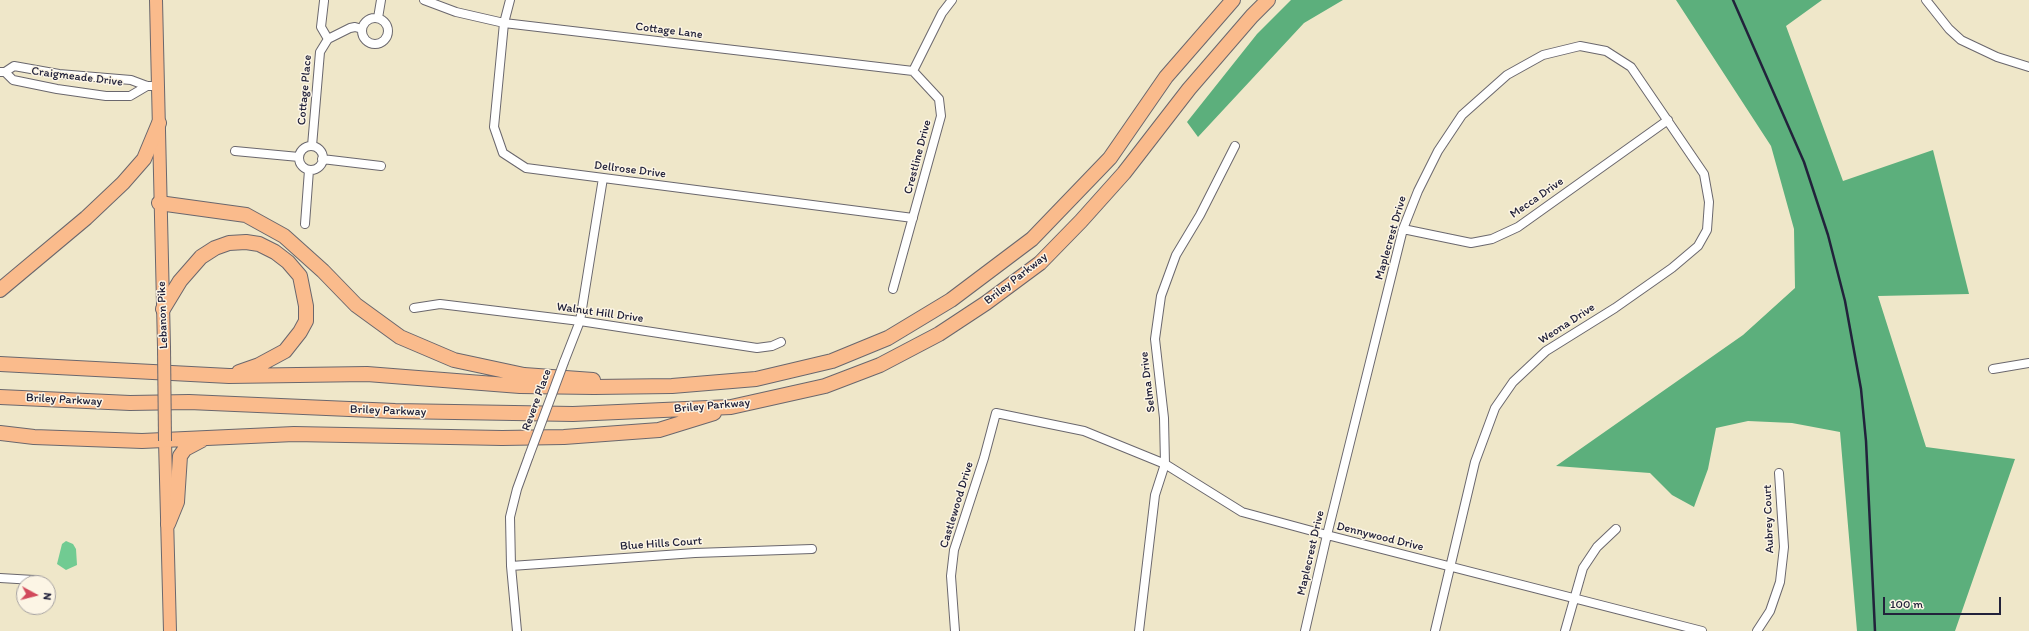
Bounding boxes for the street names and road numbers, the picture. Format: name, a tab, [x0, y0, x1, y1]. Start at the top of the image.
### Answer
street label: Cottage Lane	[635, 20, 703, 42]
street label: Cottage Place	[295, 54, 315, 126]
street label: Craigmeade Drive	[30, 64, 124, 90]
street label: Crestline Drive	[901, 118, 935, 196]
street label: Dellrose Drive	[593, 158, 667, 182]
street label: Mecca Drive	[1508, 174, 1566, 222]
street label: Maplecrest Drive	[1372, 194, 1410, 282]
street label: Briley Parkway	[981, 250, 1051, 308]
street label: Lebanon Pike	[155, 281, 171, 349]
street label: Walnut Hill Drive	[556, 300, 644, 326]
street label: Weona Drive	[1536, 300, 1598, 348]
street label: Selma Drive	[1137, 351, 1159, 413]
street label: Revere Place	[519, 367, 555, 433]
street label: Briley Parkway	[25, 391, 103, 409]
street label: Briley Parkway	[673, 395, 751, 417]
street label: Briley Parkway	[350, 402, 426, 420]
street label: Castlewood Drive	[937, 460, 977, 550]
street label: Aubrey Court	[1761, 484, 1777, 554]
street label: Maplecrest Drive	[1294, 509, 1328, 597]
street label: Dennywood Drive	[1335, 519, 1425, 555]
street label: Blue Hills Court	[620, 534, 702, 554]

